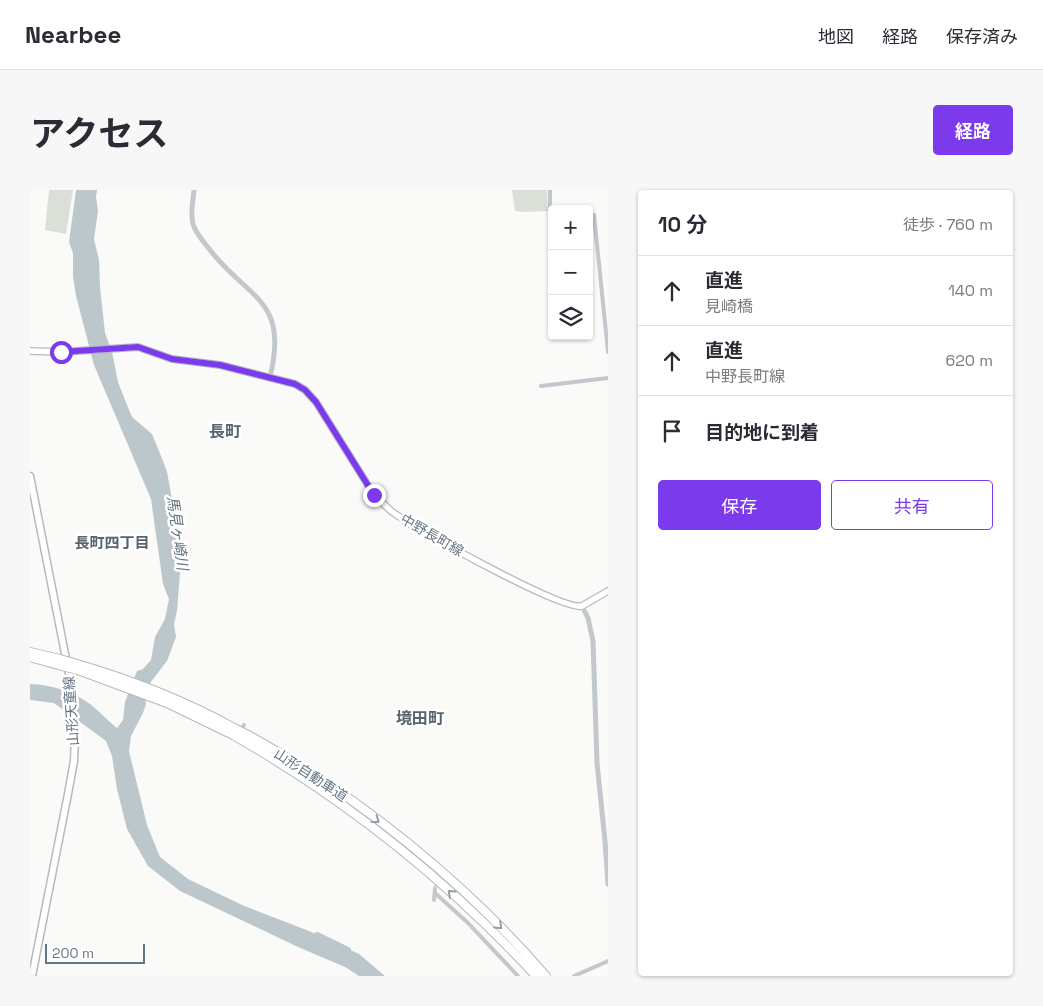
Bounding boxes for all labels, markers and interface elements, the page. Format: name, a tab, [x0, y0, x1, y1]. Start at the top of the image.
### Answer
text: Nearbee	[25, 19, 121, 50]
text: 地図	[818, 25, 854, 48]
text: 経路	[882, 25, 918, 48]
text: 保存済み	[946, 25, 1018, 48]
button: 経路	[933, 105, 1013, 155]
text: アクセス	[30, 112, 168, 156]
map controls	[548, 205, 593, 340]
button: +	[548, 205, 593, 250]
text: 10 分	[658, 211, 707, 238]
text: 徒歩 · 760 m	[903, 214, 993, 235]
button: −	[548, 250, 593, 295]
text: 直進	[705, 268, 743, 293]
icon: ahead	[658, 277, 686, 305]
text: 140 m	[948, 280, 993, 301]
button: layers	[548, 295, 593, 340]
text: 見崎橋	[705, 296, 753, 317]
text: 直進	[705, 338, 743, 363]
route start	[50, 341, 73, 364]
icon: ahead	[658, 347, 686, 375]
text: 620 m	[945, 350, 993, 371]
text: 中野長町線	[705, 366, 785, 387]
icon: arrive	[658, 417, 686, 445]
text: 目的地に到着	[705, 420, 819, 445]
district label: 長町	[209, 421, 241, 442]
button: 保存	[658, 480, 821, 530]
button: 共有	[831, 480, 993, 530]
route end	[363, 484, 386, 507]
water label: 馬見ヶ崎川	[163, 495, 193, 573]
street label: 中野長町線	[397, 510, 467, 560]
district label: 長町四丁目	[74, 533, 150, 552]
street label: 山形天童線	[60, 675, 82, 747]
district label: 境田町	[396, 708, 444, 729]
street label: 山形自動車道	[271, 745, 351, 805]
one-way arrow	[370, 814, 379, 822]
one-way arrow	[448, 889, 457, 898]
one-way arrow	[493, 920, 502, 929]
scale bar	[45, 941, 145, 964]
text: 200 m	[52, 944, 94, 962]

